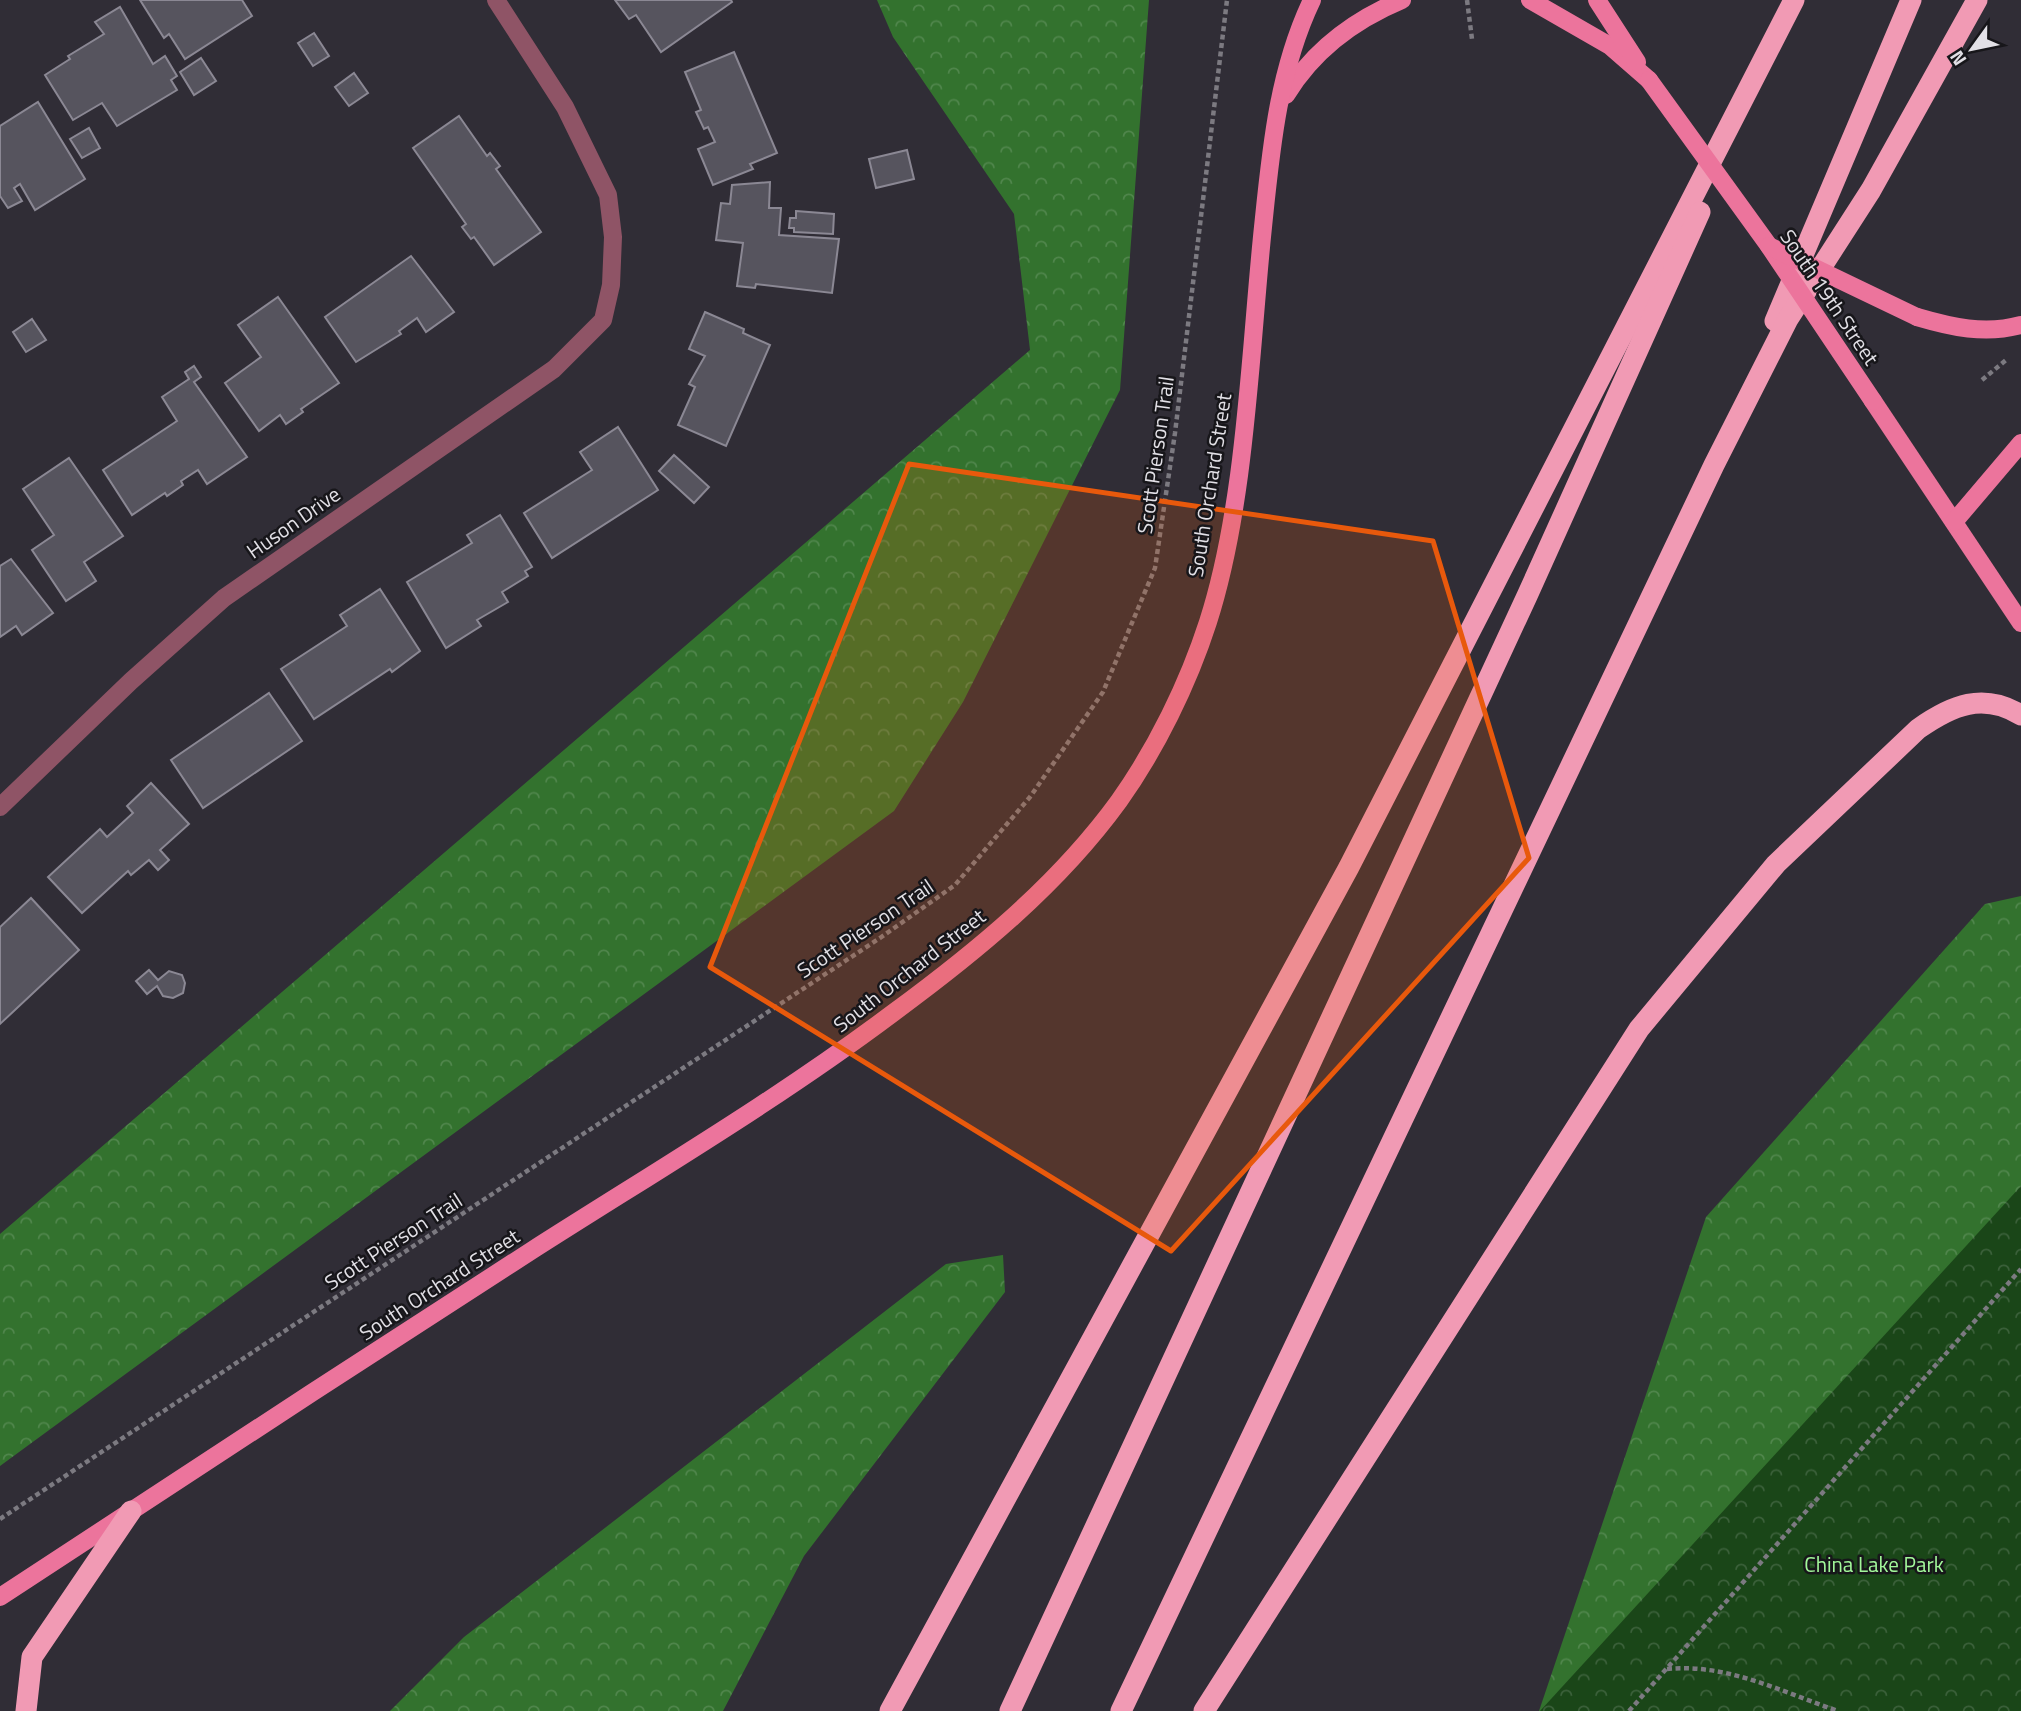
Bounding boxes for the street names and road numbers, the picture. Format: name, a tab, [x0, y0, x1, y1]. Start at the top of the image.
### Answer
street label: South 19th Street	[1773, 223, 1888, 372]
street label: Scott Pierson Trail	[1128, 374, 1182, 536]
street label: South Orchard Street	[1179, 390, 1239, 579]
street label: Huson Drive	[240, 478, 346, 566]
street label: Scott Pierson Trail	[790, 870, 940, 986]
street label: South Orchard Street	[826, 900, 992, 1040]
street label: Scott Pierson Trail	[318, 1184, 468, 1298]
street label: South Orchard Street	[352, 1220, 526, 1348]

